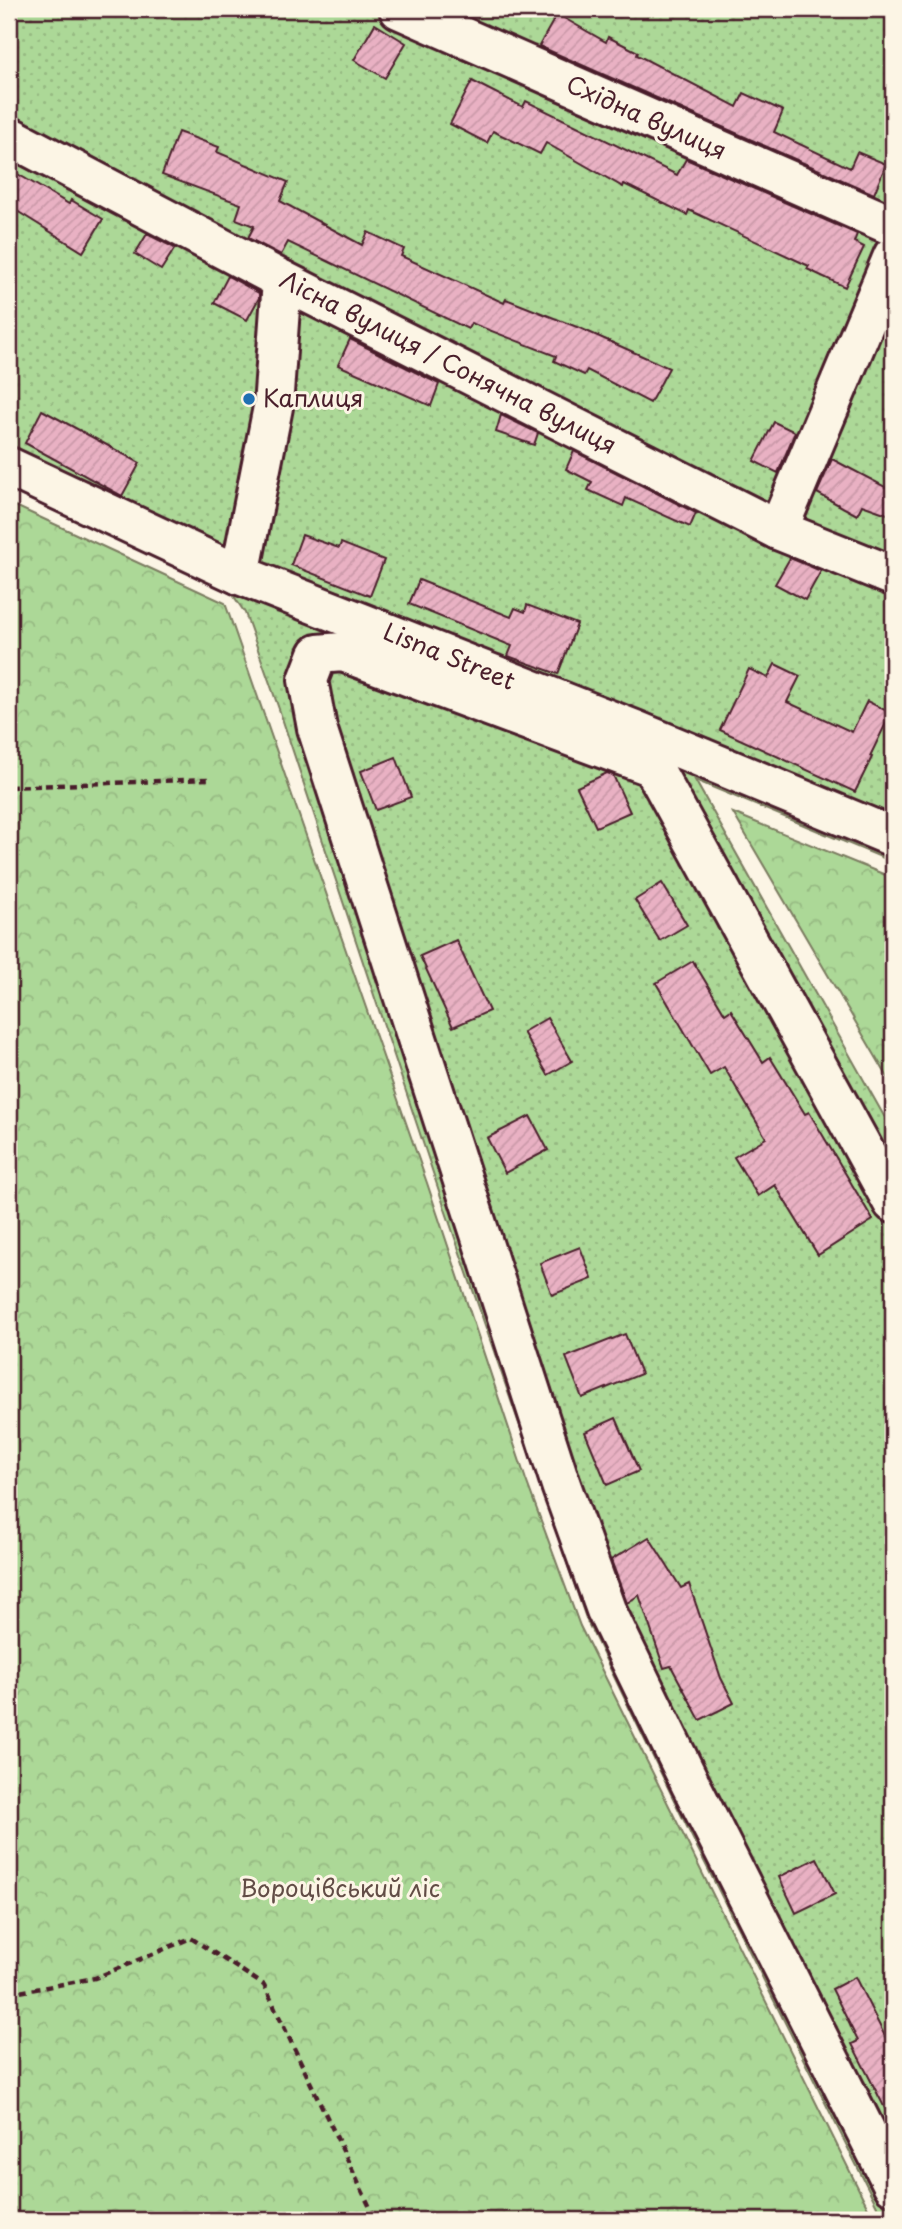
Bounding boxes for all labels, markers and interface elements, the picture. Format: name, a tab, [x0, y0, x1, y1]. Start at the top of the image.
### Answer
street label: Східна вулиця	[561, 65, 733, 168]
street label: Лісна вулиця / Сонячна вулиця	[274, 260, 623, 462]
place label: Каплиця	[263, 379, 364, 415]
marker: Каплиця	[241, 391, 257, 407]
street label: Lisna Street	[378, 612, 521, 698]
park label: Вороцівський ліс	[240, 1869, 440, 1905]

